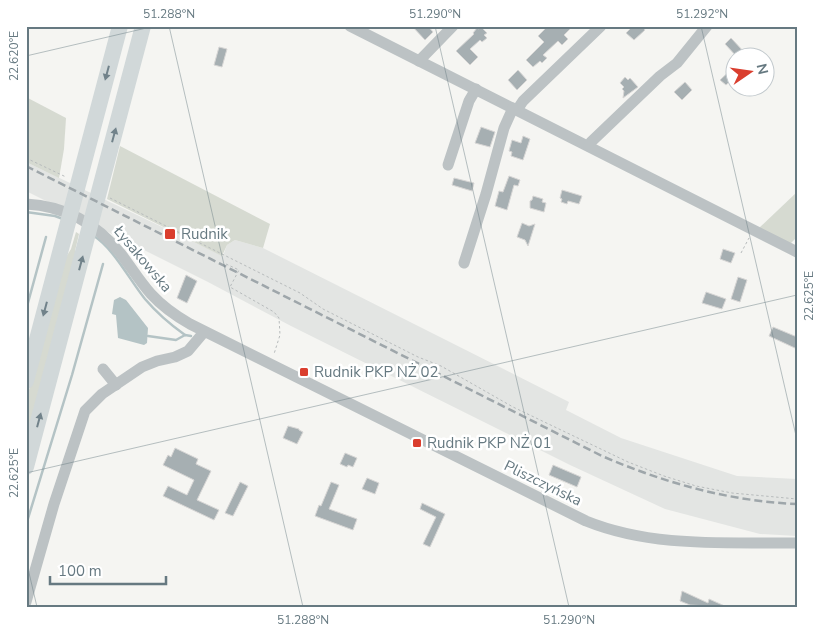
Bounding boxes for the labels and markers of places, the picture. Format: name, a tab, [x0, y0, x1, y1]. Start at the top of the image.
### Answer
place label: Rudnik	[181, 224, 228, 244]
marker: Rudnik	[163, 227, 177, 241]
place label: Rudnik PKP NŻ 02	[314, 362, 439, 382]
marker: Rudnik PKP NŻ 02	[298, 366, 310, 378]
place label: Rudnik PKP NŻ 01	[427, 433, 552, 453]
marker: Rudnik PKP NŻ 01	[411, 437, 423, 449]

